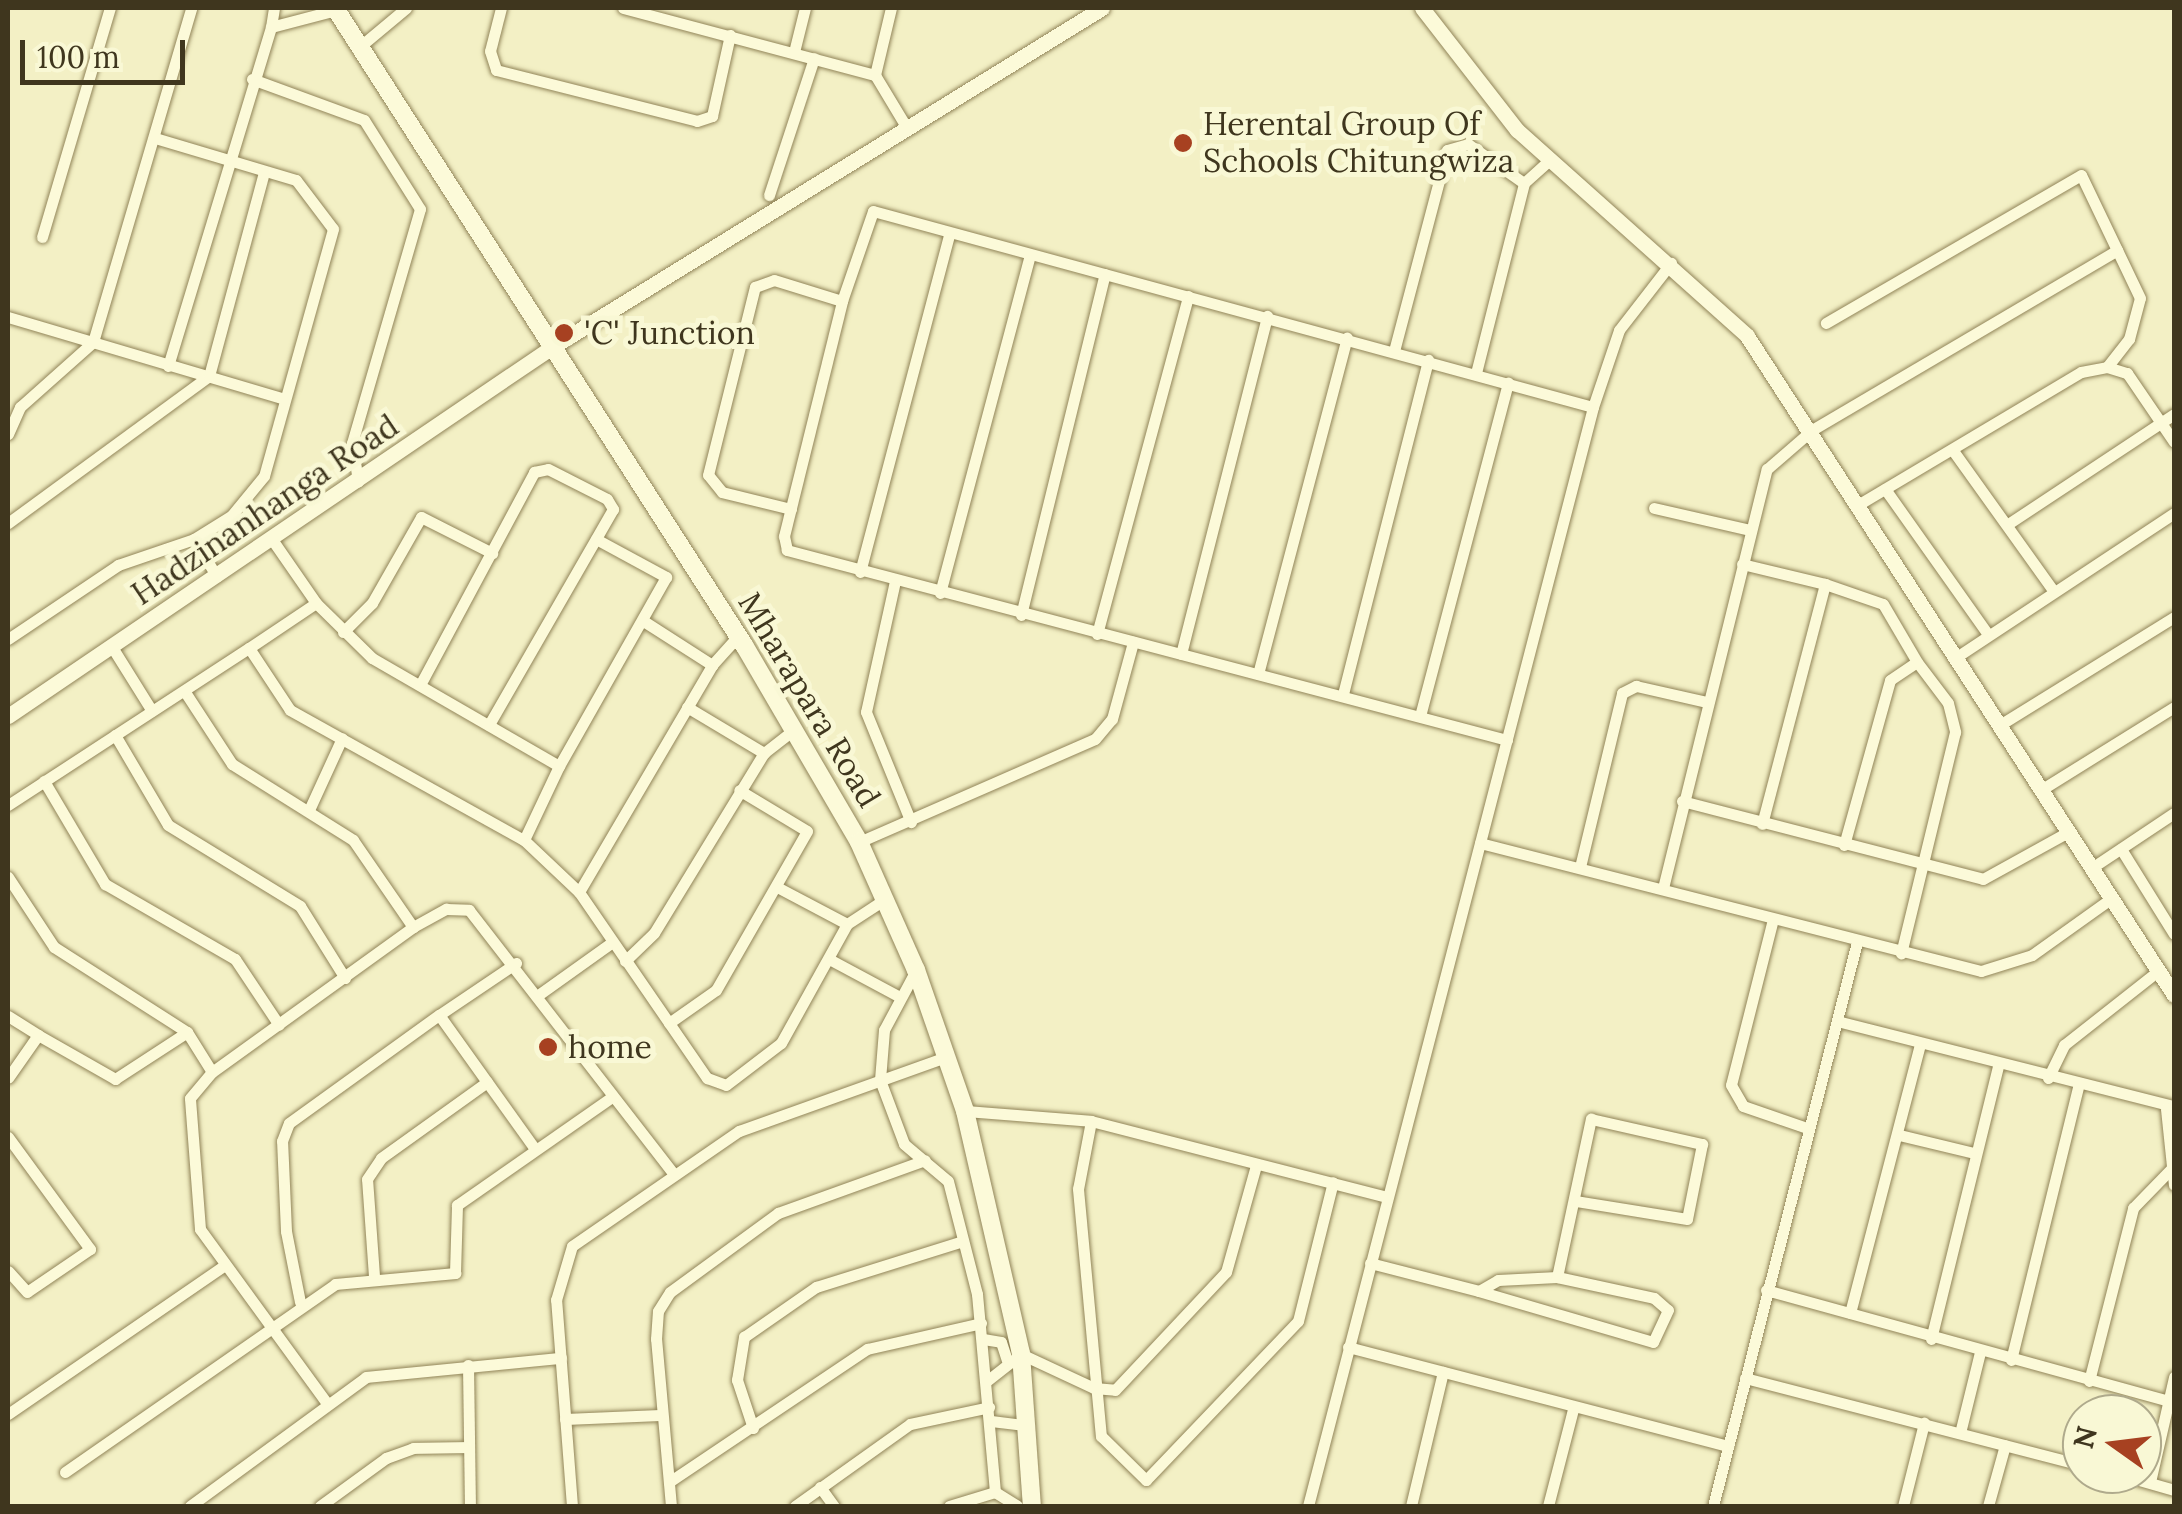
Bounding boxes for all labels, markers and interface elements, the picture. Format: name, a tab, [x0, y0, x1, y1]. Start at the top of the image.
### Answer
scale bar	[25, 20, 190, 82]
text: 100 m	[37, 38, 120, 76]
place label: Herental Group Of Schools Chitungwiza	[1203, 106, 1514, 181]
marker: Herental Group Of Schools Chitungwiza	[1172, 132, 1194, 154]
place label: 'C' Junction	[584, 314, 755, 352]
marker: 'C' Junction	[553, 322, 575, 344]
street label: Hadzinanhanga Road	[125, 407, 405, 613]
street label: Mharapara Road	[730, 586, 888, 814]
place label: home	[568, 1028, 652, 1066]
marker: home	[537, 1036, 559, 1058]
north arrow	[2062, 1394, 2162, 1494]
text: N	[2065, 1422, 2105, 1452]

